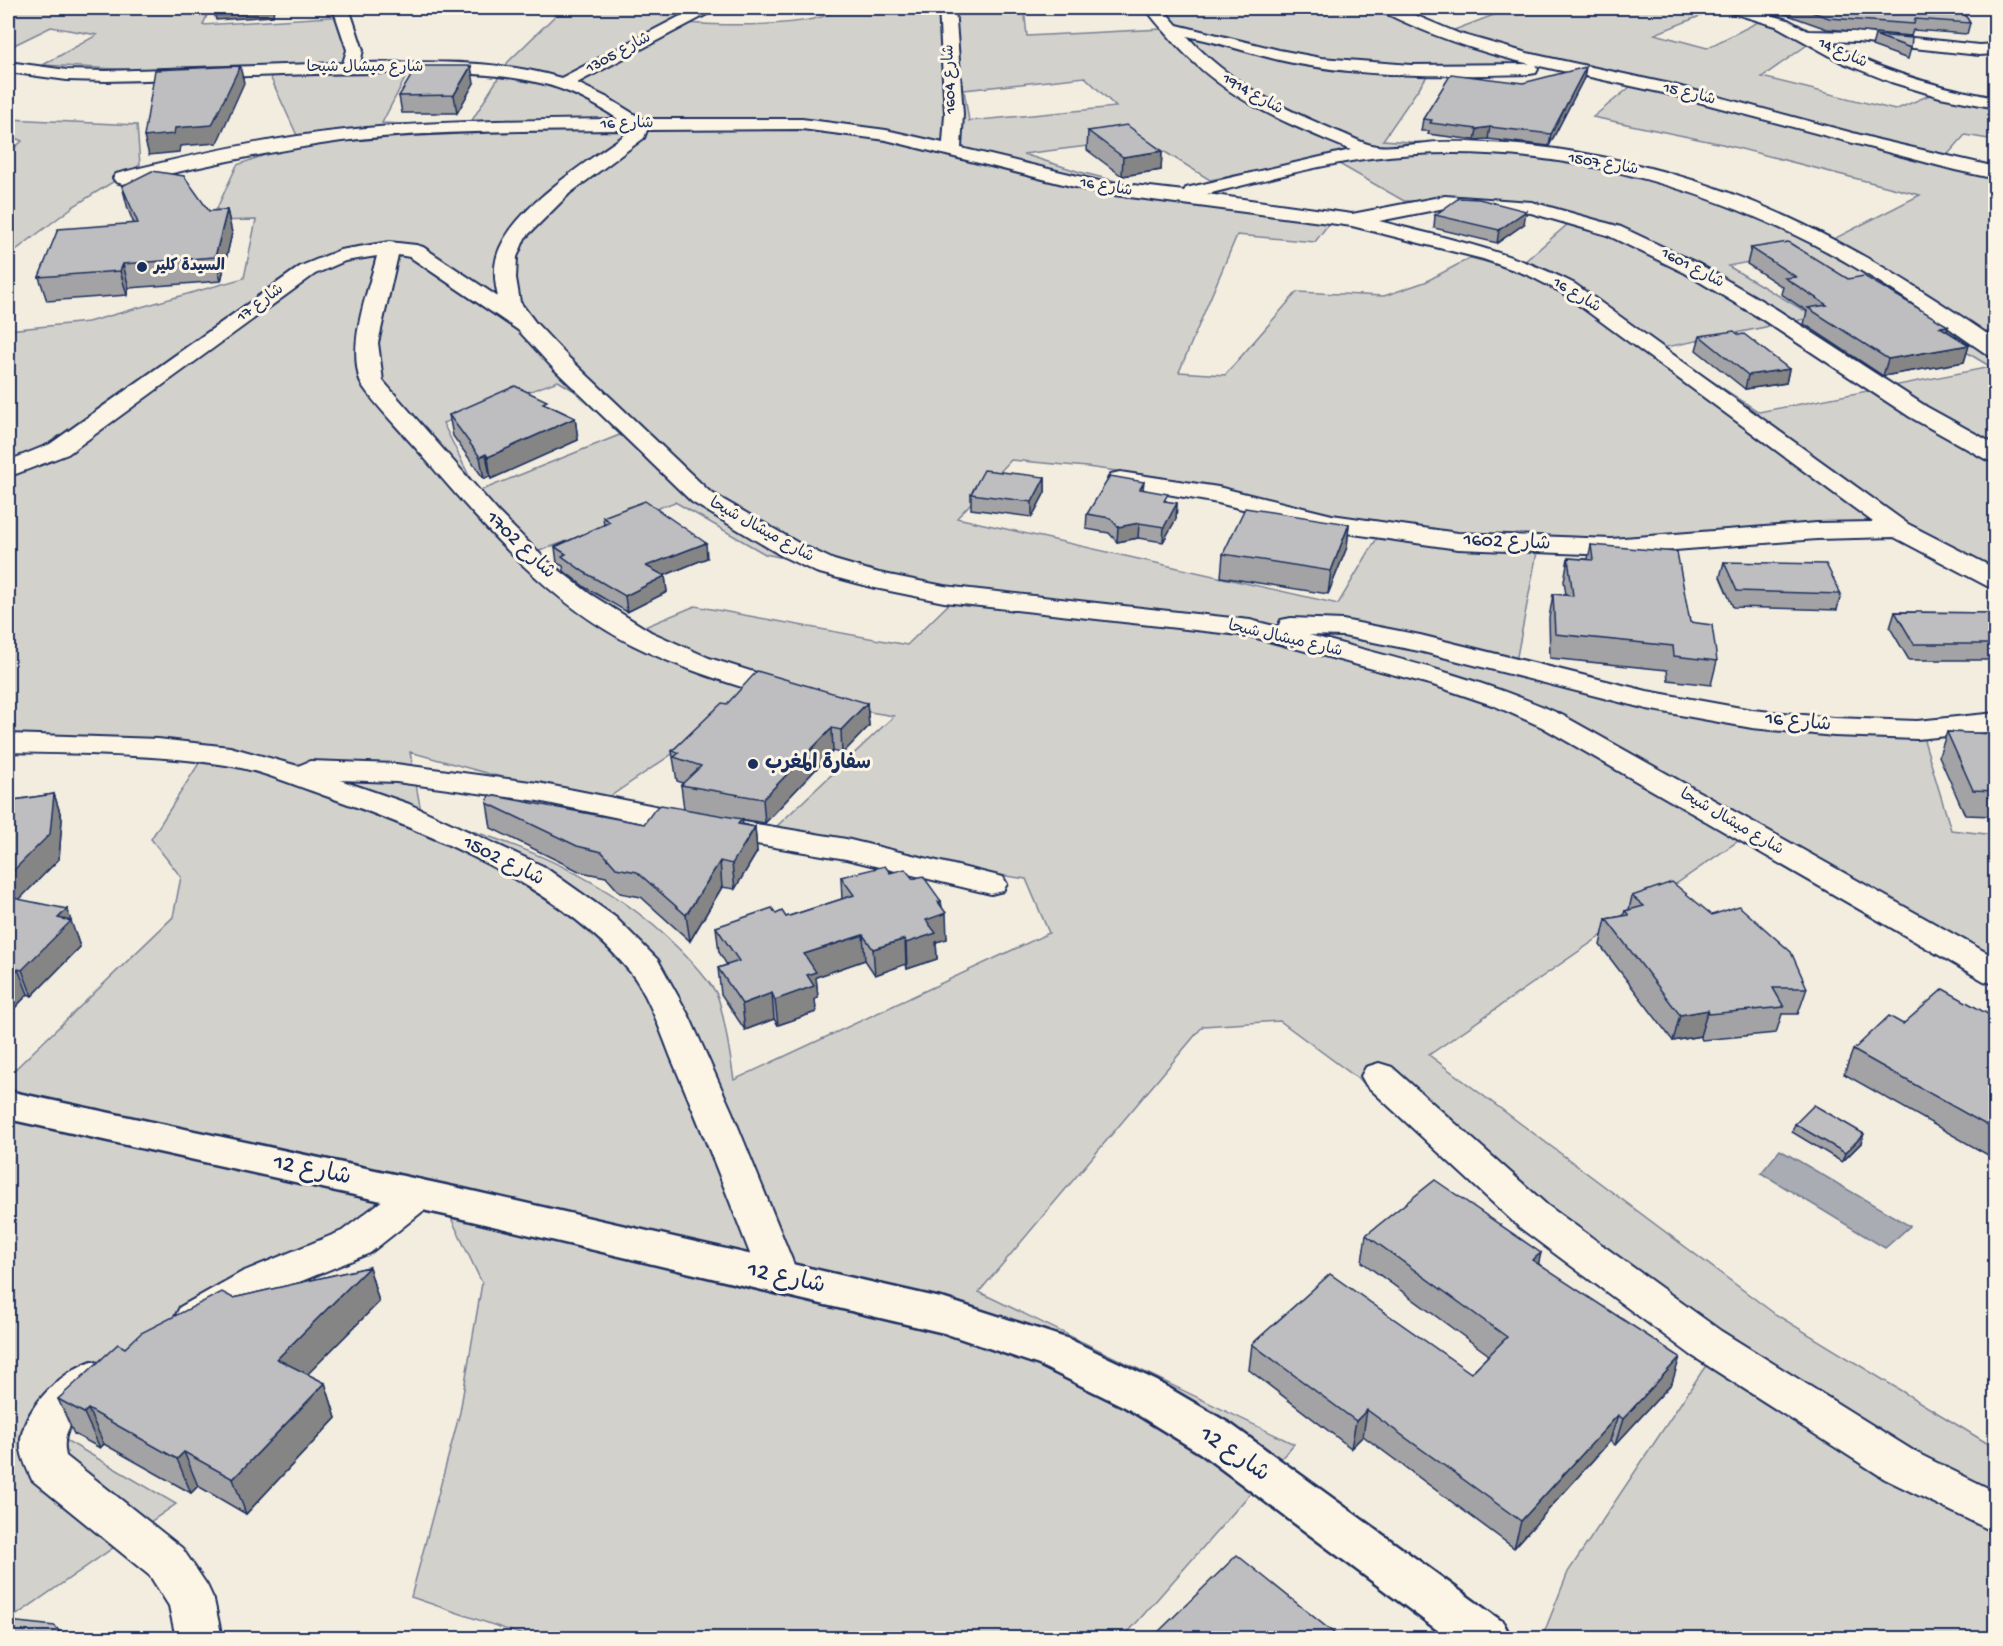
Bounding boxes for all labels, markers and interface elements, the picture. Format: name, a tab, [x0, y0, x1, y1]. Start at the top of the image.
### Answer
street label: شارع 1305	[582, 29, 655, 79]
street label: شارع 14	[1813, 34, 1870, 74]
street label: شارع 1604	[940, 44, 962, 115]
street label: شارع ميشال شيحا	[307, 59, 423, 78]
street label: شارع 1914	[1217, 70, 1286, 120]
street label: شارع 15	[1660, 79, 1717, 111]
street label: شارع 16	[599, 115, 654, 135]
street label: شارع 1507	[1566, 149, 1639, 180]
street label: شارع 16	[1077, 174, 1134, 202]
street label: شارع 1601	[1656, 244, 1727, 293]
place label: السيدة كلير	[152, 257, 225, 277]
marker: السيدة كلير	[135, 260, 149, 274]
street label: شارع 16	[1548, 273, 1604, 318]
street label: شارع 17	[233, 281, 288, 328]
street label: شارع ميشال شيحا	[705, 494, 817, 568]
street label: شارع 1702	[480, 506, 560, 585]
street label: شارع 1602	[1462, 528, 1551, 557]
street label: شارع ميشال شيحا	[1226, 618, 1344, 662]
street label: شارع 16	[1763, 707, 1832, 738]
place label: سفارة المغرب	[765, 752, 871, 776]
marker: سفارة المغرب	[746, 757, 760, 771]
street label: شارع ميشال شيحا	[1676, 786, 1786, 860]
street label: شارع 1502	[458, 830, 548, 892]
street label: شارع 12	[269, 1148, 354, 1193]
street label: شارع 12	[743, 1256, 828, 1302]
street label: شارع 12	[1192, 1420, 1275, 1490]

